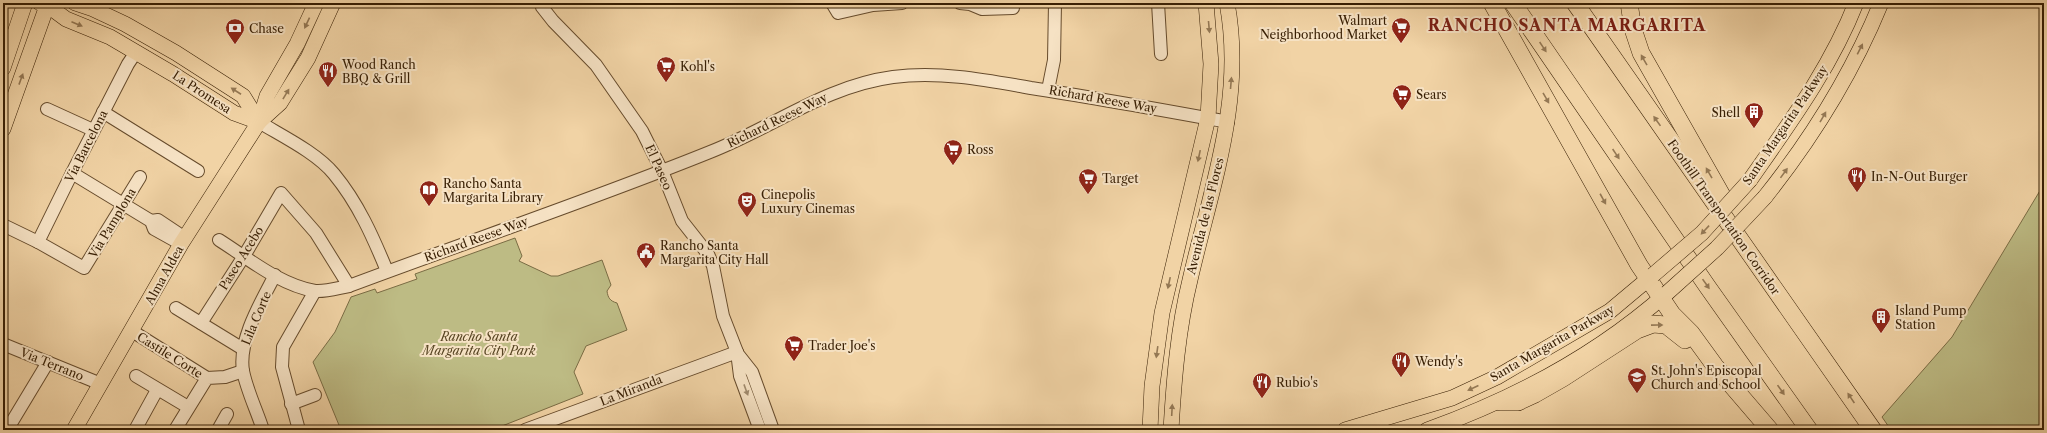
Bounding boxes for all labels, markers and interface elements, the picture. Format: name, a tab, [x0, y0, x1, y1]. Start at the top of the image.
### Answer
place label: Walmart Neighborhood Market	[1260, 13, 1388, 42]
district label: RANCHO SANTA MARGARITA	[1428, 15, 1706, 35]
supermarket icon: Walmart Neighborhood Market	[1390, 16, 1412, 44]
bank icon: Chase	[224, 17, 246, 45]
one-way arrow	[304, 18, 310, 29]
one-way arrow	[71, 21, 83, 27]
place label: Chase	[249, 21, 284, 36]
one-way arrow	[1205, 21, 1212, 33]
one-way arrow	[1539, 41, 1547, 52]
one-way arrow	[1857, 44, 1863, 55]
one-way arrow	[1641, 54, 1648, 65]
supermarket icon: Kohl's	[655, 55, 677, 83]
place label: Wood Ranch BBQ & Grill	[341, 57, 416, 86]
place label: Kohl's	[680, 59, 715, 74]
restaurant icon: Wood Ranch BBQ & Grill	[317, 60, 339, 88]
street label: Santa Margarita Parkway	[1739, 62, 1831, 188]
street label: La Promesa	[170, 67, 235, 117]
one-way arrow	[18, 72, 24, 84]
one-way arrow	[1228, 77, 1235, 89]
street label: Richard Reese Way	[1048, 82, 1159, 116]
supermarket icon: Sears	[1391, 83, 1413, 111]
place label: Sears	[1416, 87, 1447, 102]
one-way arrow	[230, 88, 242, 95]
one-way arrow	[282, 88, 289, 100]
street label: Richard Reese Way	[724, 89, 830, 151]
one-way arrow	[1543, 92, 1550, 104]
building icon: Shell	[1743, 101, 1765, 129]
place label: Shell	[1711, 105, 1740, 120]
street label: Via Barcelona	[61, 107, 111, 186]
one-way arrow	[1820, 111, 1827, 122]
one-way arrow	[1653, 116, 1661, 126]
street label: Foothill Transportation Corridor	[1664, 136, 1784, 298]
supermarket icon: Ross	[942, 138, 964, 166]
street label: El Paseo	[642, 142, 676, 192]
place label: Ross	[967, 142, 994, 157]
one-way arrow	[1612, 149, 1620, 159]
one-way arrow	[1196, 150, 1202, 163]
street label: Avenida de las Flores	[1183, 156, 1227, 277]
restaurant icon: In-N-Out Burger	[1846, 165, 1868, 193]
supermarket icon: Target	[1077, 167, 1099, 195]
one-way arrow	[1705, 167, 1712, 178]
one-way arrow	[1780, 167, 1788, 178]
place label: In-N-Out Burger	[1871, 169, 1967, 184]
place label: Target	[1102, 171, 1139, 186]
place label: Rancho Santa Margarita Library	[443, 176, 543, 205]
library icon: Rancho Santa Margarita Library	[418, 179, 440, 207]
street label: Via Pamplona	[85, 185, 139, 262]
place label: Cinepolis Luxury Cinemas	[761, 187, 855, 216]
theatre icon: Cinepolis Luxury Cinemas	[736, 190, 758, 218]
one-way arrow	[1600, 193, 1607, 205]
street label: Richard Reese Way	[422, 213, 530, 265]
street label: Paseo Acebo	[215, 223, 267, 293]
one-way arrow	[1700, 225, 1710, 235]
place label: Rancho Santa Margarita City Hall	[660, 238, 769, 267]
public building icon: Rancho Santa Margarita City Hall	[635, 241, 657, 269]
street label: Alma Aldea	[141, 242, 187, 308]
one-way arrow	[1165, 276, 1171, 289]
one-way arrow	[1702, 279, 1710, 289]
street label: Lila Corte	[238, 289, 274, 347]
street label: Santa Margarita Parkway	[1487, 301, 1617, 385]
place label: Island Pump Station	[1895, 303, 1966, 332]
building icon: Island Pump Station	[1870, 306, 1892, 334]
one-way arrow	[1651, 322, 1664, 328]
street label: Castile Corte	[134, 329, 206, 381]
park label: Rancho Santa Margarita City Park	[421, 329, 536, 358]
supermarket icon: Trader Joe's	[783, 334, 805, 362]
place label: Trader Joe's	[808, 338, 875, 353]
street label: Via Terrano	[17, 344, 86, 384]
one-way arrow	[1153, 346, 1160, 358]
restaurant icon: Wendy's	[1390, 350, 1412, 378]
place label: Wendy's	[1414, 354, 1463, 369]
place label: St. John's Episcopal Church and School	[1651, 363, 1762, 392]
school or university icon: St. John's Episcopal Church and School	[1626, 366, 1648, 394]
street label: La Miranda	[598, 371, 665, 409]
restaurant icon: Rubio's	[1251, 371, 1273, 399]
place label: Rubio's	[1276, 375, 1318, 390]
one-way arrow	[743, 385, 749, 397]
one-way arrow	[1468, 385, 1479, 391]
one-way arrow	[1777, 385, 1785, 395]
one-way arrow	[1847, 393, 1855, 403]
one-way arrow	[1169, 404, 1176, 416]

